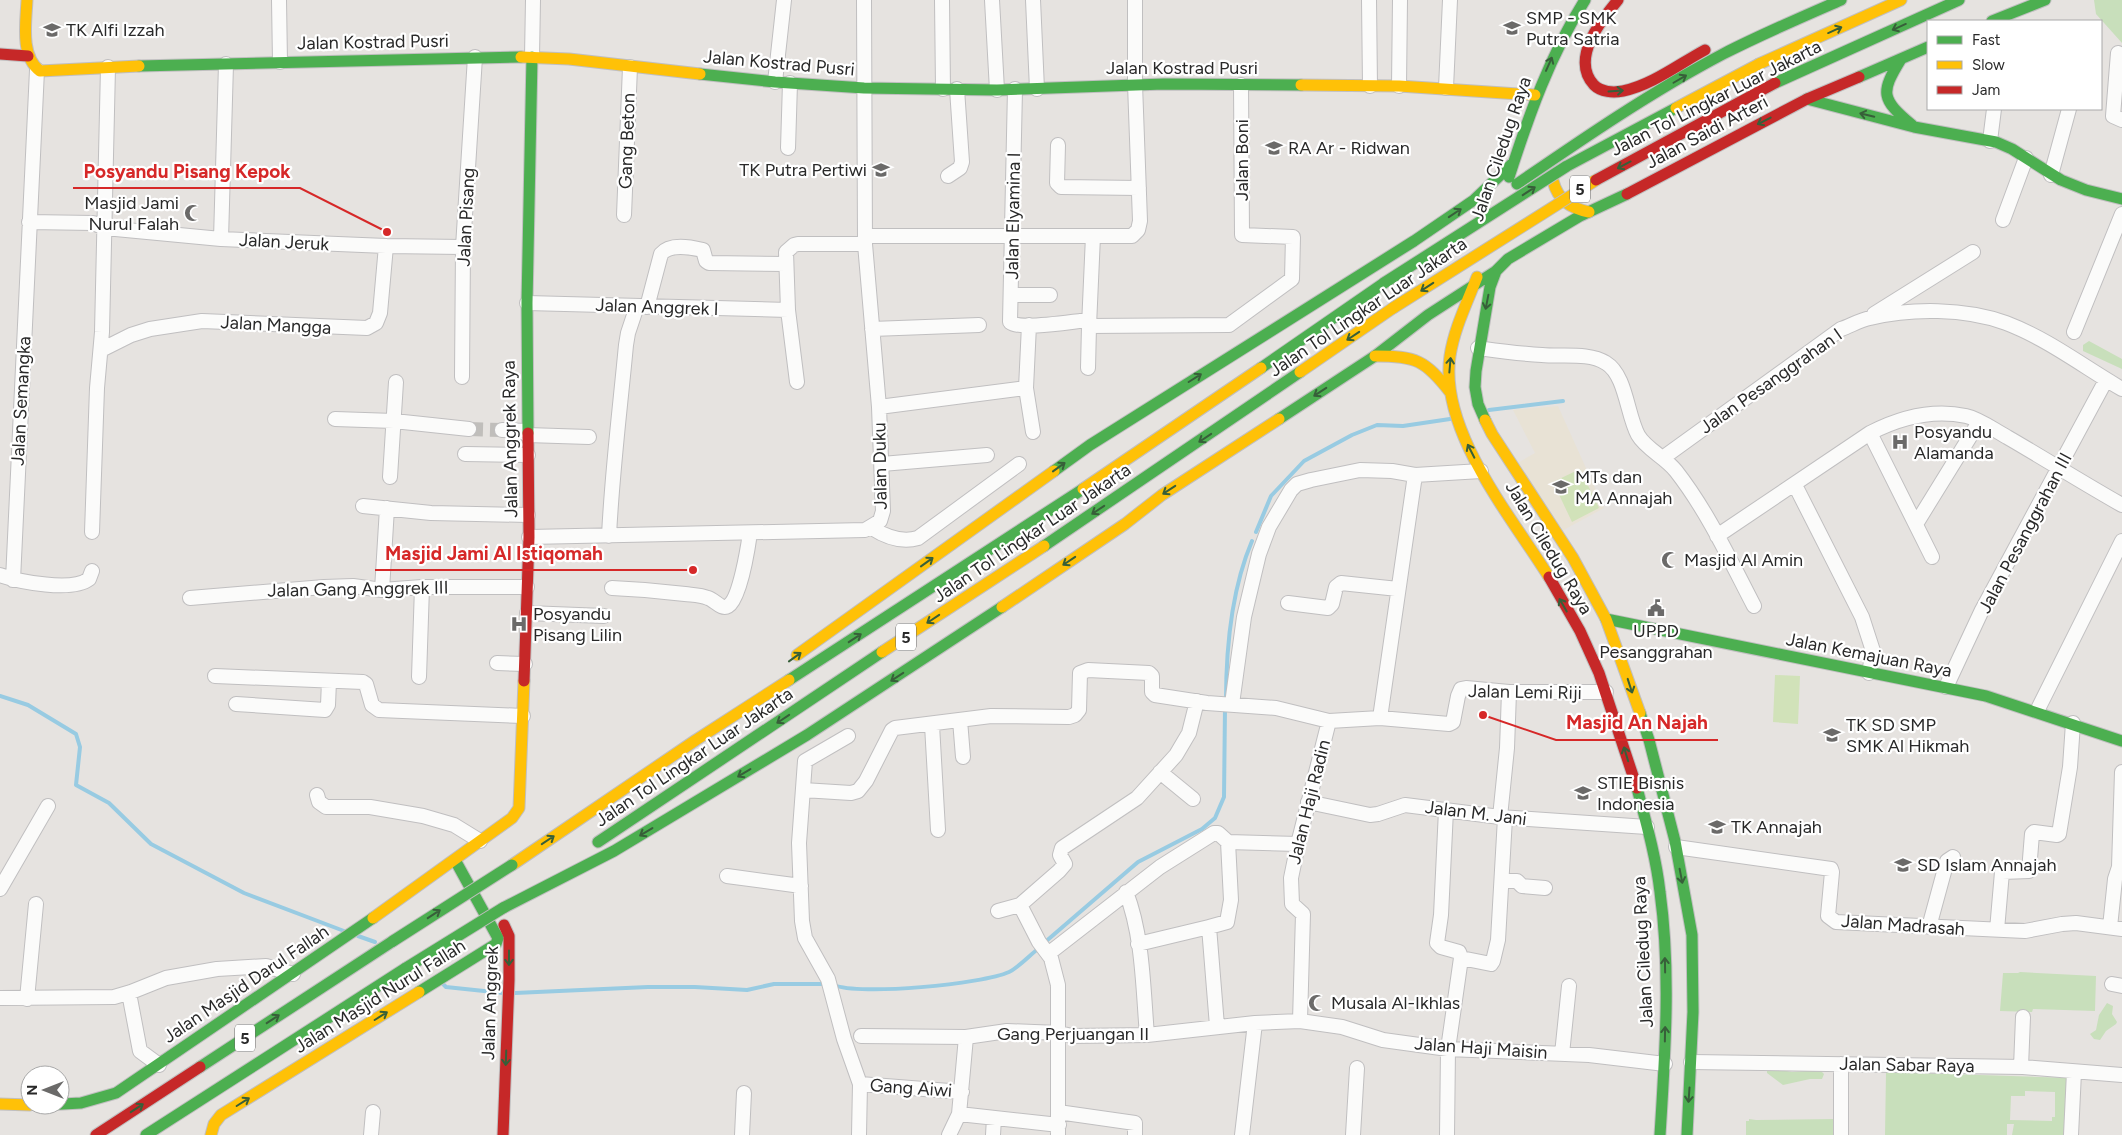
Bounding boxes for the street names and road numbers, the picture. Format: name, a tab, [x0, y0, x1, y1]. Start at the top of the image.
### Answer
street label: Jalan Kostrad Pusri	[297, 30, 449, 54]
street label: Jalan Tol Lingkar Luar Jakarta	[1607, 35, 1825, 161]
street label: Jalan Kostrad Pusri	[702, 45, 856, 81]
street label: Jalan Kostrad Pusri	[1106, 57, 1258, 79]
street label: Jalan Ciledug Raya	[1466, 74, 1536, 224]
street label: Jalan Saidi Arteri	[1642, 91, 1772, 173]
street label: Gang Beton	[614, 93, 640, 189]
street label: Jalan Boni	[1231, 119, 1253, 201]
street label: Jalan Elyamina I	[1001, 152, 1025, 280]
street label: Jalan Pisang	[452, 167, 480, 267]
road number: 5	[1570, 175, 1590, 202]
street label: Jalan Jeruk	[238, 229, 330, 255]
street label: Jalan Tol Lingkar Luar Jakarta	[1265, 233, 1471, 381]
street label: Jalan Anggrek I	[595, 294, 719, 320]
street label: Jalan Mangga	[220, 311, 332, 339]
street label: Jalan Pesanggrahan I	[1696, 324, 1846, 438]
street label: Jalan Semangka	[7, 336, 35, 466]
street label: Jalan Anggrek Raya	[498, 360, 522, 518]
street label: Jalan Duku	[868, 422, 892, 510]
street label: Jalan Pesanggrahan III	[1973, 449, 2077, 617]
street label: Jalan Tol Lingkar Luar Jakarta	[929, 459, 1135, 607]
street label: Jalan Ciledug Raya	[1501, 477, 1597, 619]
street label: Jalan Gang Anggrek III	[267, 576, 449, 602]
road number: 5	[896, 624, 916, 650]
street label: Jalan Kemajuan Raya	[1784, 628, 1954, 682]
street label: Jalan Lemi Riji	[1468, 680, 1582, 704]
street label: Jalan Tol Lingkar Luar Jakarta	[591, 683, 797, 831]
street label: Jalan Haji Radin	[1283, 737, 1335, 867]
street label: Jalan M. Jani	[1424, 796, 1528, 830]
street label: Jalan Ciledug Raya	[1628, 876, 1658, 1028]
street label: Jalan Madrasah	[1840, 910, 1966, 940]
street label: Jalan Masjid Darul Fallah	[159, 920, 333, 1048]
street label: Jalan Masjid Nurul Fallah	[290, 934, 470, 1058]
street label: Jalan Anggrek	[477, 945, 503, 1060]
street label: Gang Perjuangan II	[997, 1023, 1149, 1045]
road number: 5	[235, 1024, 255, 1052]
street label: Jalan Haji Maisin	[1414, 1032, 1548, 1064]
street label: Jalan Sabar Raya	[1839, 1053, 1975, 1077]
street label: Gang Aiwi	[869, 1074, 953, 1102]

